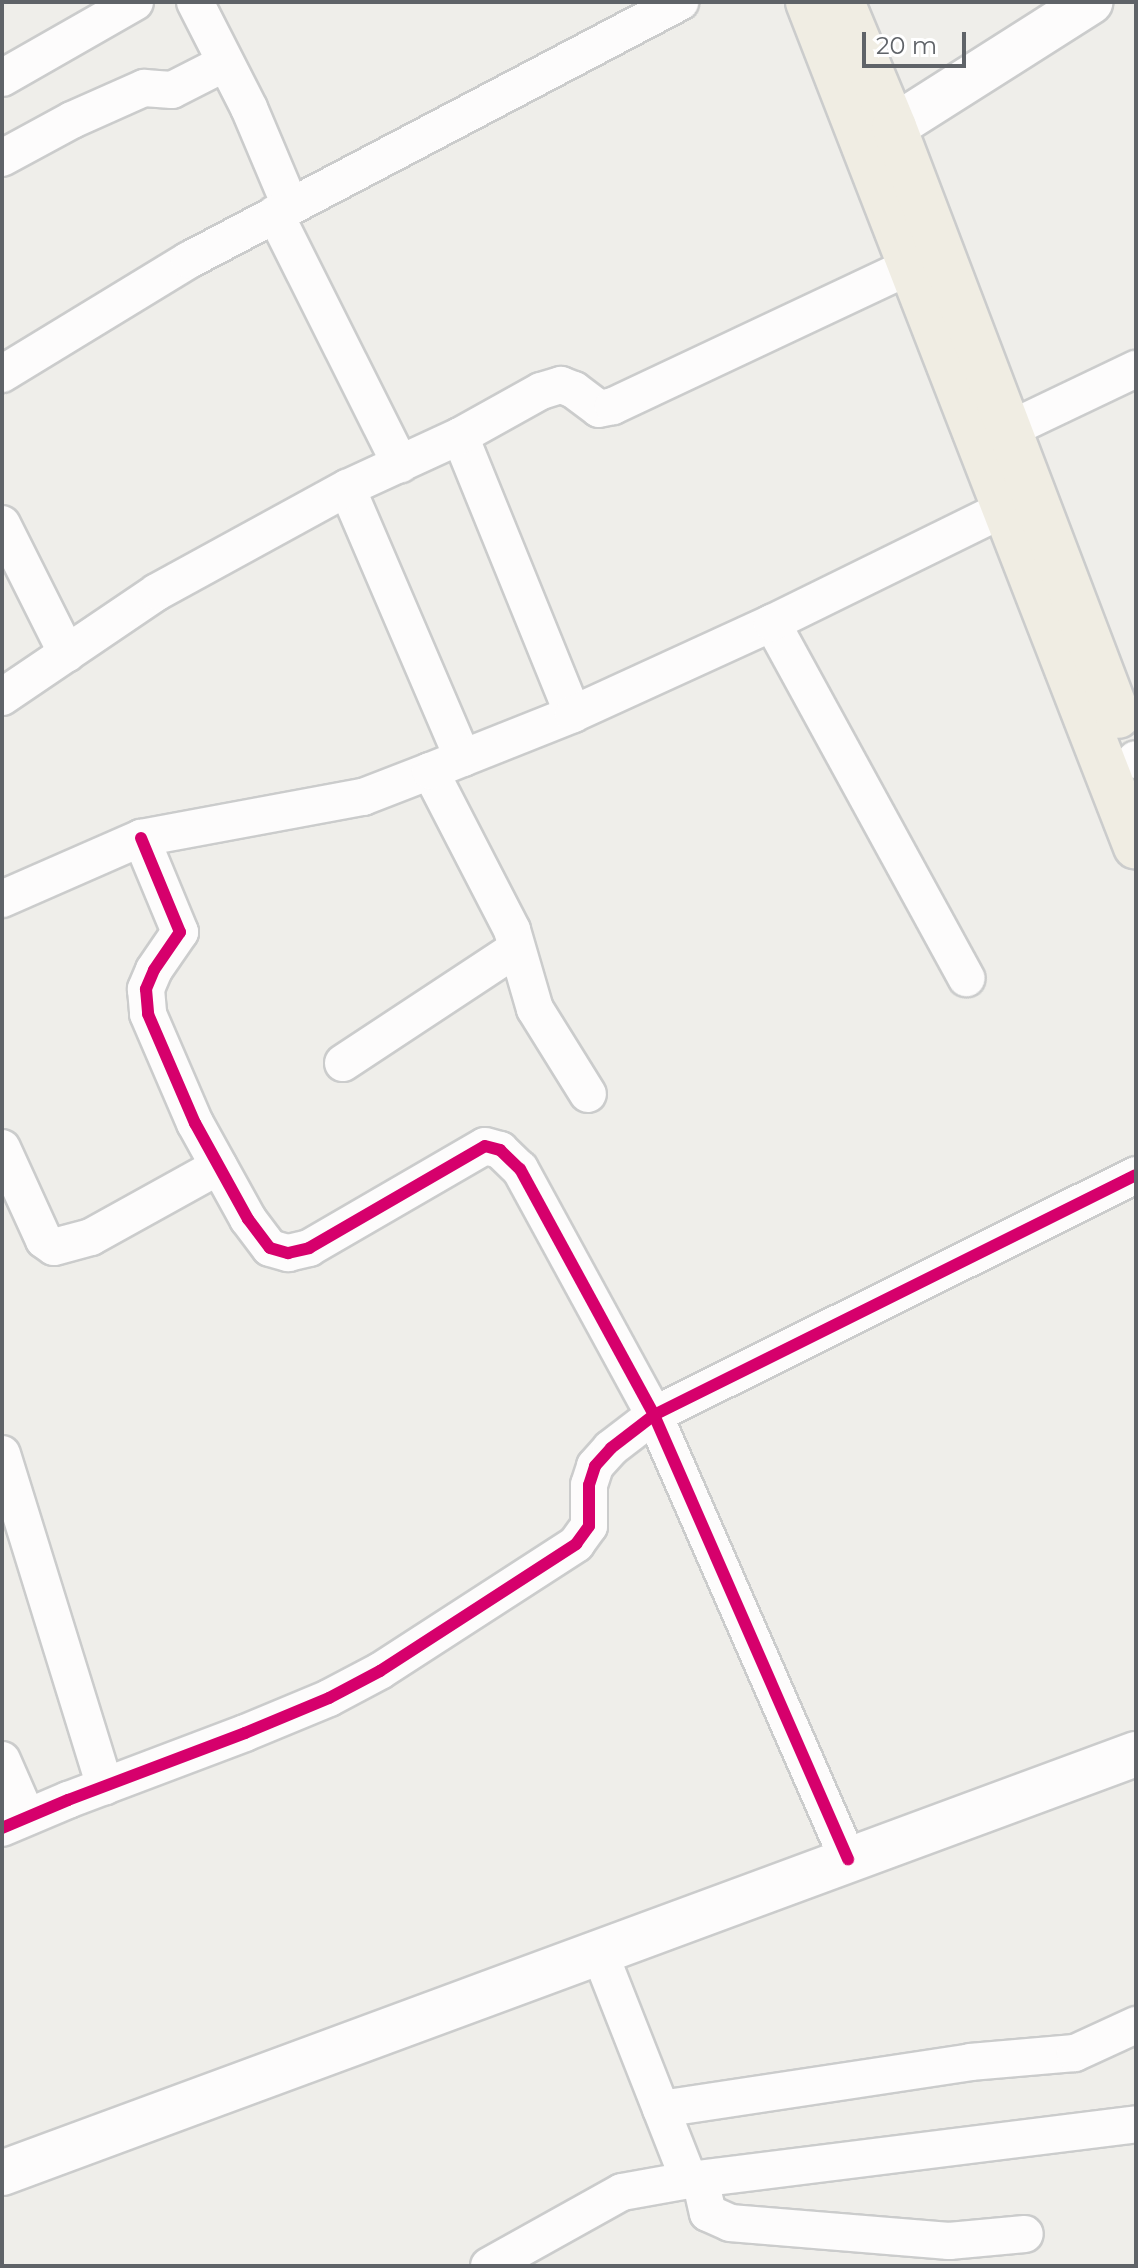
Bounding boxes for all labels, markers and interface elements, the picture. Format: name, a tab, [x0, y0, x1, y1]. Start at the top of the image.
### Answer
scale bar	[866, 16, 970, 66]
text: 20 m	[876, 31, 937, 60]

